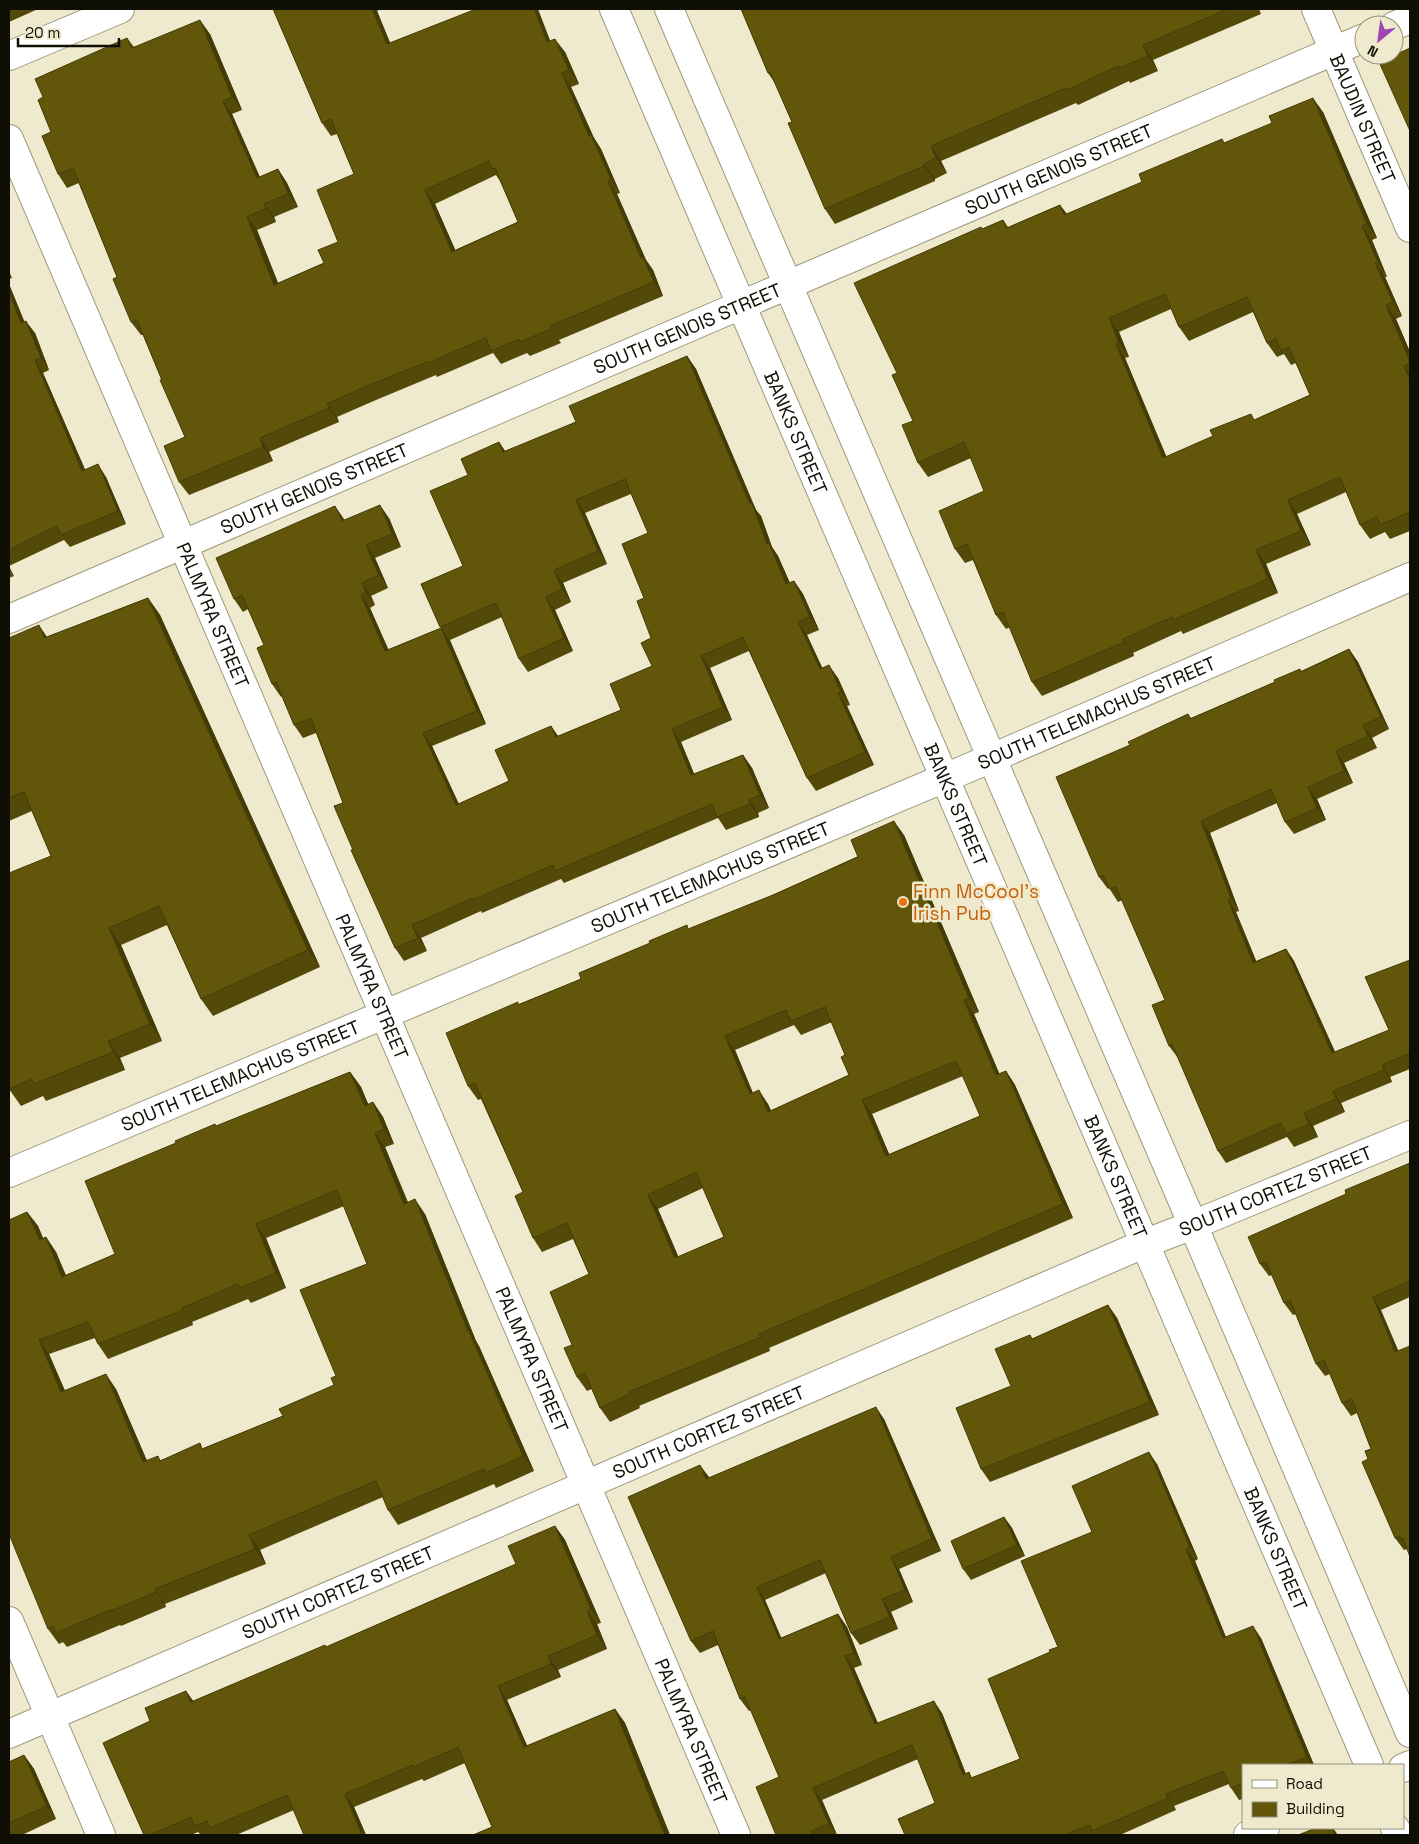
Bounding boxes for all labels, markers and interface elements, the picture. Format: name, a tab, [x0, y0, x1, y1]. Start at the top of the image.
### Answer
scale bar	[18, 15, 119, 47]
north arrow	[1354, 15, 1404, 65]
text: 20 m	[25, 23, 60, 42]
street label: BAUDIN STREET	[1325, 50, 1401, 186]
street label: SOUTH GENOIS STREET	[961, 118, 1156, 220]
street label: SOUTH GENOIS STREET	[589, 277, 785, 380]
street label: BANKS STREET	[759, 367, 834, 498]
street label: SOUTH GENOIS STREET	[216, 437, 412, 539]
street label: PALMYRA STREET	[171, 538, 255, 692]
street label: SOUTH TELEMACHUS STREET	[974, 650, 1220, 775]
street label: BANKS STREET	[919, 739, 994, 870]
street label: SOUTH TELEMACHUS STREET	[587, 816, 833, 939]
place label: Finn McCool's Irish Pub	[913, 879, 1039, 926]
marker: Finn McCool's Irish Pub	[897, 896, 909, 908]
street label: PALMYRA STREET	[330, 910, 415, 1063]
street label: SOUTH TELEMACHUS STREET	[117, 1014, 363, 1137]
street label: BANKS STREET	[1078, 1111, 1154, 1242]
street label: SOUTH CORTEZ STREET	[1175, 1140, 1376, 1242]
street label: PALMYRA STREET	[490, 1283, 574, 1436]
street label: SOUTH CORTEZ STREET	[609, 1379, 808, 1484]
street label: BANKS STREET	[1238, 1483, 1314, 1614]
street label: SOUTH CORTEZ STREET	[238, 1540, 438, 1645]
street label: PALMYRA STREET	[649, 1654, 734, 1808]
legend	[1242, 1764, 1404, 1829]
text: Road	[1286, 1774, 1323, 1793]
text: Building	[1286, 1799, 1345, 1818]

